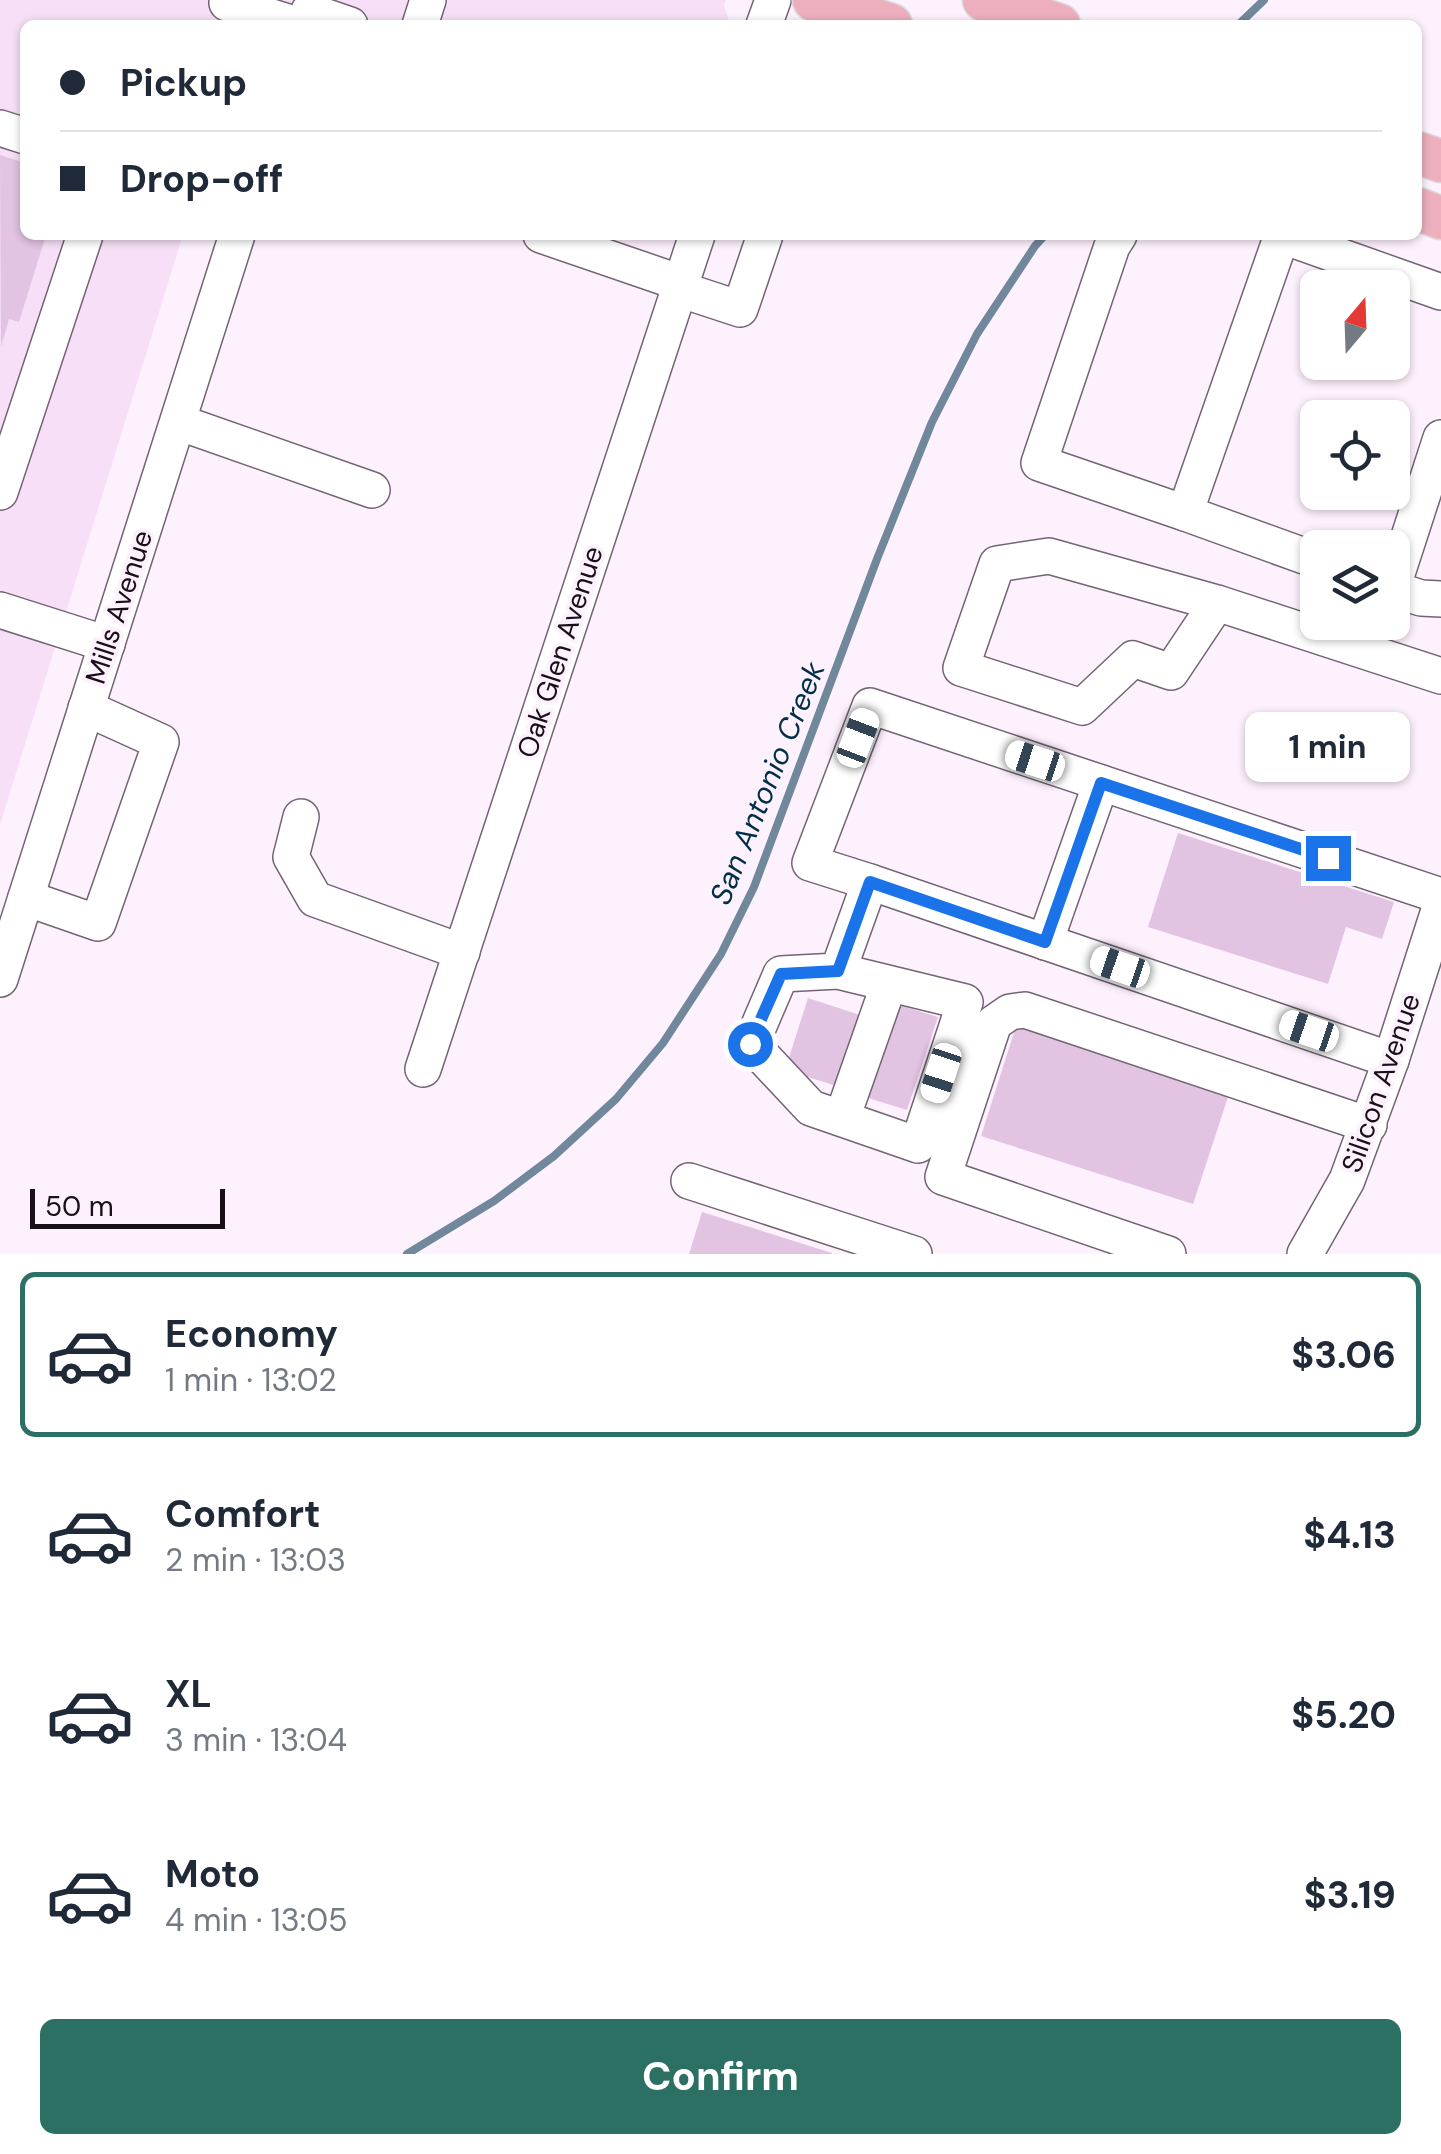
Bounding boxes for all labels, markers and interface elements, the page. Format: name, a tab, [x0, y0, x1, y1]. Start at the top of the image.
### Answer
text: Pickup	[120, 58, 247, 108]
text: Drop-off	[120, 154, 283, 204]
north arrow	[1300, 270, 1410, 380]
map controls	[1300, 270, 1410, 640]
button: locate	[1300, 400, 1410, 510]
street label: Mills Avenue	[77, 525, 161, 689]
button: layers	[1300, 530, 1410, 640]
street label: Oak Glen Avenue	[508, 541, 612, 763]
water label: San Antonio Creek	[700, 655, 834, 910]
car	[833, 705, 883, 771]
callout: 1 min	[1246, 713, 1410, 783]
text: 1 min	[1289, 726, 1366, 768]
car	[1002, 737, 1068, 785]
route end	[1306, 836, 1351, 881]
car	[1087, 943, 1153, 991]
street label: Silicon Avenue	[1333, 988, 1429, 1178]
car	[1276, 1007, 1342, 1055]
route start	[728, 1022, 773, 1067]
car	[917, 1040, 965, 1106]
scale bar	[30, 1184, 225, 1228]
text: 50 m	[45, 1188, 114, 1225]
text: Economy	[165, 1309, 338, 1359]
icon: car	[45, 1310, 135, 1400]
text: $3.06	[1291, 1330, 1396, 1380]
text: 1 min · 13:02	[165, 1359, 337, 1401]
text: Comfort	[165, 1489, 321, 1539]
icon: car	[45, 1490, 135, 1580]
text: $4.13	[1303, 1510, 1396, 1560]
text: 2 min · 13:03	[165, 1539, 346, 1581]
text: XL	[165, 1669, 212, 1719]
icon: car	[45, 1670, 135, 1760]
text: $5.20	[1291, 1690, 1396, 1740]
text: 3 min · 13:04	[165, 1719, 347, 1761]
text: Moto	[165, 1849, 260, 1899]
icon: car	[45, 1850, 135, 1940]
text: $3.19	[1304, 1870, 1396, 1920]
text: 4 min · 13:05	[165, 1899, 348, 1941]
button: Confirm	[40, 2019, 1401, 2134]

